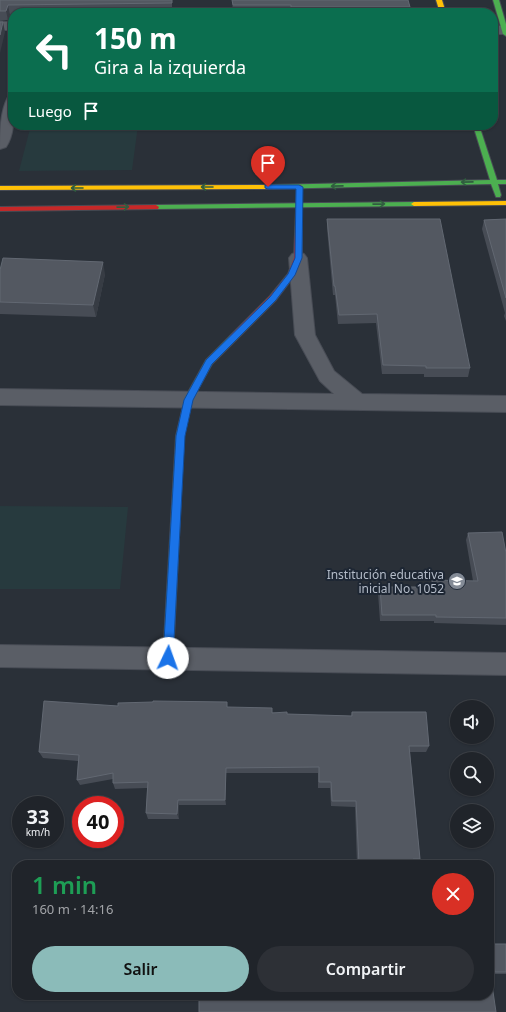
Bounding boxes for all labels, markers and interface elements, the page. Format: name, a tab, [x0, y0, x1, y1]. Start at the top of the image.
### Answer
text: 150 m	[94, 19, 177, 57]
icon: left	[28, 24, 80, 76]
text: Gira a la izquierda	[94, 55, 246, 79]
icon: arrive	[80, 100, 102, 122]
text: Luego	[28, 101, 72, 121]
pin	[251, 146, 285, 187]
icon: arrive	[257, 152, 279, 174]
one-way arrow	[461, 179, 474, 186]
one-way arrow	[331, 182, 344, 190]
one-way arrow	[201, 183, 214, 191]
one-way arrow	[71, 184, 84, 192]
one-way arrow	[372, 200, 385, 208]
one-way arrow	[116, 203, 129, 211]
place label: Institución educativa inicial No. 1052	[327, 566, 444, 597]
school or university icon: Institución educativa inicial No. 1052	[447, 571, 467, 591]
position arrow	[147, 637, 189, 679]
map controls	[450, 700, 494, 848]
button: sound	[450, 700, 494, 744]
button: search	[450, 752, 494, 796]
speed limit sign: 40	[72, 796, 124, 848]
text: 33	[27, 803, 49, 830]
button: layers	[450, 804, 494, 848]
text: km/h	[26, 825, 50, 839]
text: 1 min	[32, 868, 97, 901]
button: close	[432, 873, 474, 915]
text: 160 m · 14:16	[32, 900, 113, 918]
button: Salir	[32, 946, 249, 992]
button: Compartir	[257, 946, 474, 992]

